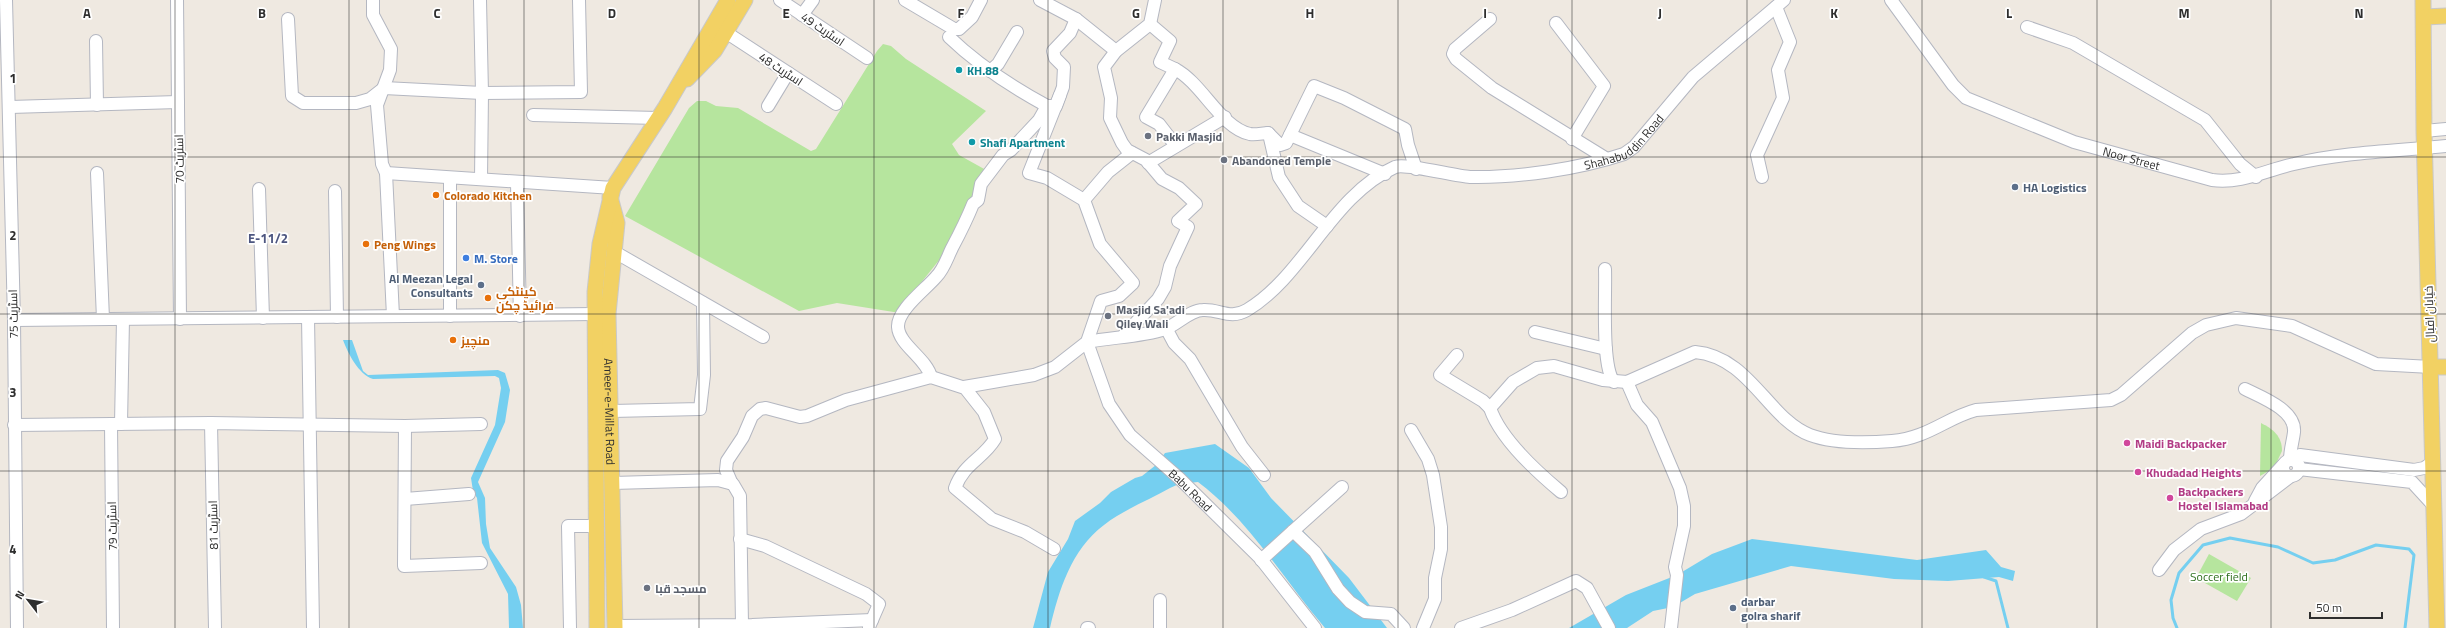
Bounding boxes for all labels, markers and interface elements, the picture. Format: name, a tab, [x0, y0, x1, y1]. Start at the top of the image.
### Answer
text: A	[83, 3, 91, 23]
text: B	[258, 3, 266, 23]
text: C	[433, 3, 441, 23]
text: D	[608, 3, 616, 23]
text: E	[782, 3, 790, 23]
text: F	[958, 3, 965, 23]
text: G	[1132, 3, 1140, 23]
text: H	[1306, 3, 1314, 23]
text: I	[1483, 3, 1487, 23]
text: J	[1658, 3, 1662, 23]
text: K	[1830, 3, 1838, 23]
text: L	[2006, 3, 2012, 23]
text: M	[2178, 3, 2190, 23]
text: N	[2354, 3, 2364, 23]
street label: اسٹریٹ 49	[797, 7, 849, 51]
street label: اسٹریٹ 48	[755, 48, 807, 90]
place label: KH.88	[967, 61, 999, 80]
marker: KH.88	[954, 65, 964, 75]
text: 1	[9, 68, 17, 88]
street label: Shahabuddin Road	[1582, 110, 1668, 174]
place label: Pakki Masjid	[1156, 127, 1222, 146]
marker: Pakki Masjid	[1143, 131, 1153, 141]
place label: Shafi Apartment	[980, 133, 1066, 152]
street label: اسٹریٹ 70	[169, 134, 189, 184]
marker: Shafi Apartment	[967, 137, 977, 147]
street label: Noor Street	[2101, 141, 2163, 175]
place label: Abandoned Temple	[1232, 151, 1331, 170]
marker: Abandoned Temple	[1219, 155, 1229, 165]
place label: HA Logistics	[2023, 178, 2087, 197]
marker: HA Logistics	[2010, 182, 2020, 192]
place label: Colorado Kitchen	[444, 186, 532, 205]
marker: Colorado Kitchen	[431, 190, 441, 200]
text: 2	[9, 225, 17, 245]
district label: E-11/2	[248, 228, 288, 248]
place label: Peng Wings	[374, 235, 436, 254]
marker: Peng Wings	[361, 239, 371, 249]
place label: M. Store	[474, 249, 518, 268]
marker: M. Store	[461, 253, 471, 263]
place label: Al Meezan Legal Consultants	[389, 269, 473, 302]
marker: Al Meezan Legal Consultants	[476, 280, 486, 290]
place label: کینٹکی فرائیڈ چکن	[496, 282, 554, 315]
street label: خیابان اقبال	[2419, 285, 2439, 343]
street label: اسٹریٹ 75	[3, 289, 23, 339]
marker: کینٹکی فرائیڈ چکن	[483, 293, 493, 303]
place label: Masjid Sa'adi Qiley Wali	[1116, 300, 1185, 333]
marker: Masjid Sa'adi Qiley Wali	[1103, 311, 1113, 321]
place label: منچیز	[460, 331, 490, 350]
marker: منچیز	[448, 335, 458, 345]
street label: Ameer-e-Millat Road	[599, 358, 621, 465]
text: 3	[9, 382, 17, 402]
place label: Maidi Backpacker	[2135, 434, 2227, 453]
marker: Maidi Backpacker	[2122, 438, 2132, 448]
place label: Khudadad Heights	[2146, 463, 2242, 482]
street label: Babu Road	[1165, 464, 1217, 516]
marker: Khudadad Heights	[2133, 467, 2143, 477]
place label: Backpackers Hostel Islamabad	[2178, 482, 2268, 515]
marker: Backpackers Hostel Islamabad	[2165, 493, 2175, 503]
street label: اسٹریٹ 81	[203, 500, 223, 550]
street label: اسٹریٹ 79	[102, 501, 122, 551]
text: 4	[9, 539, 17, 559]
park label: Soccer field	[2190, 567, 2248, 586]
place label: مسجد قبا	[655, 579, 707, 598]
north arrow	[8, 580, 48, 620]
marker: مسجد قبا	[642, 583, 652, 593]
text: N	[11, 587, 28, 602]
place label: darbar golra sharif	[1741, 592, 1801, 625]
scale bar	[2310, 594, 2382, 620]
text: 50 m	[2316, 598, 2342, 617]
marker: darbar golra sharif	[1728, 603, 1738, 613]

